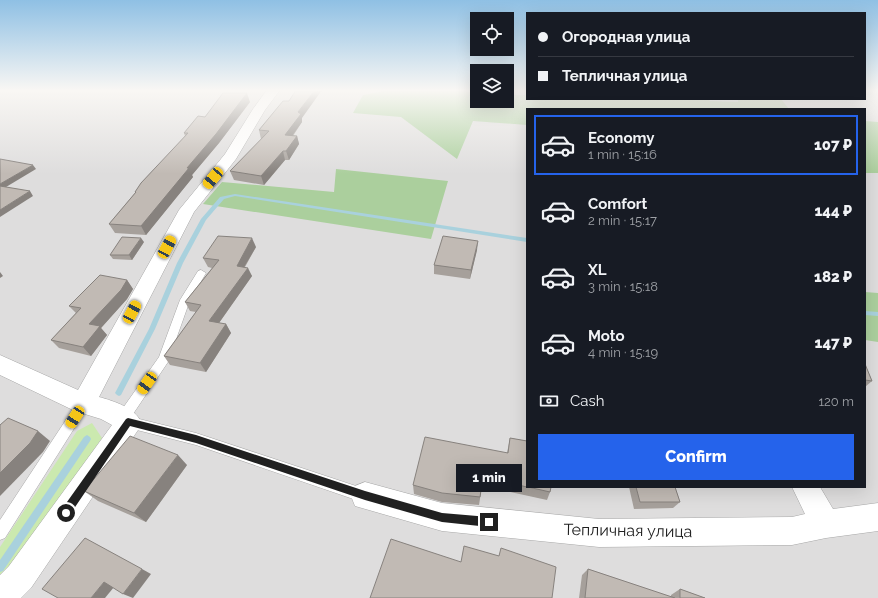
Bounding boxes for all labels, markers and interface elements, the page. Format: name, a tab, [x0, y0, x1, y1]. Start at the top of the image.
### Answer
map controls	[470, 12, 514, 108]
button: locate	[470, 12, 514, 56]
text: Огородная улица	[562, 28, 690, 46]
button: layers	[470, 64, 514, 108]
text: Тепличная улица	[562, 67, 687, 85]
icon: car	[540, 127, 576, 163]
text: Economy	[588, 129, 655, 147]
text: 107 ₽	[814, 136, 852, 154]
text: 1 min · 15:16	[588, 147, 657, 162]
car	[201, 165, 225, 191]
icon: car	[540, 193, 576, 229]
text: Comfort	[588, 195, 647, 213]
text: 144 ₽	[815, 202, 852, 220]
text: 2 min · 15:17	[588, 213, 657, 228]
car	[156, 234, 178, 260]
icon: car	[540, 259, 576, 295]
text: XL	[588, 261, 606, 279]
text: 182 ₽	[814, 268, 852, 286]
text: 3 min · 15:18	[588, 279, 658, 294]
car	[121, 299, 143, 325]
icon: car	[540, 325, 576, 361]
text: Moto	[588, 327, 625, 345]
text: 147 ₽	[815, 334, 852, 352]
text: 4 min · 15:19	[588, 345, 658, 360]
car	[135, 370, 159, 396]
icon: cash	[538, 390, 560, 412]
text: Cash	[570, 392, 604, 410]
text: 120 m	[818, 394, 854, 409]
car	[63, 404, 87, 430]
button: Confirm	[538, 434, 854, 480]
callout: 1 min	[456, 464, 522, 492]
text: 1 min	[472, 470, 506, 485]
route start	[57, 504, 75, 522]
route end	[480, 513, 498, 531]
street label: Тепличная улица	[564, 520, 692, 541]

